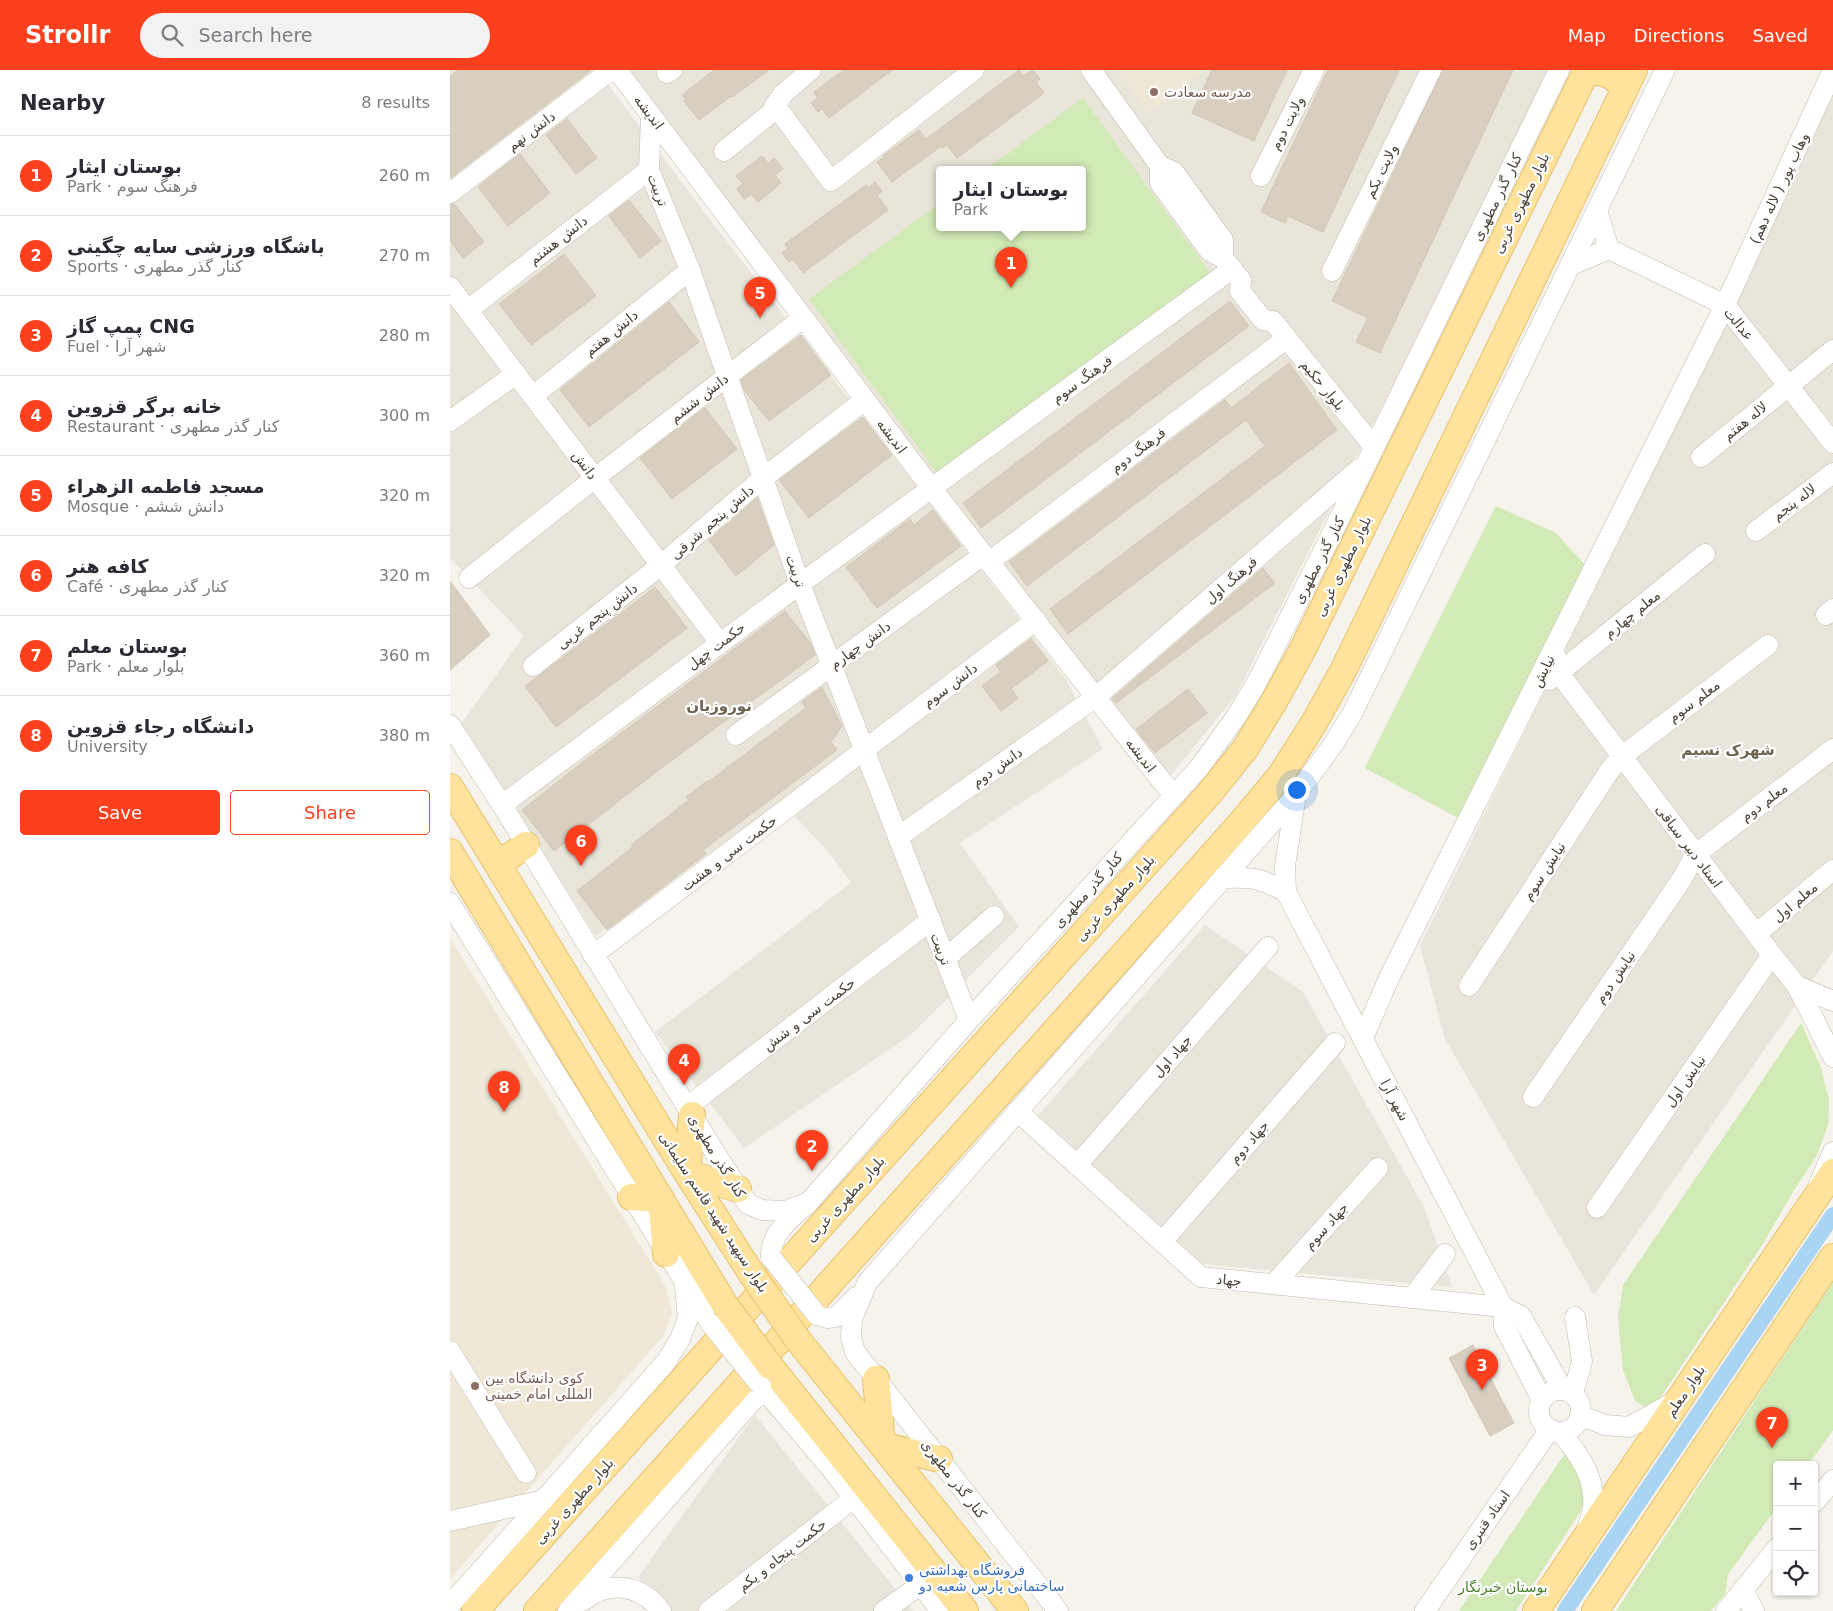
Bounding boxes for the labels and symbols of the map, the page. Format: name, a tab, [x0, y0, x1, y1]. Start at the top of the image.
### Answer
place label: مدرسه سعادت	[1164, 84, 1251, 101]
marker: مدرسه سعادت	[1148, 86, 1160, 98]
street label: اندیشه	[631, 92, 667, 132]
street label: ولایت دوم	[1267, 93, 1308, 153]
street label: دانش نهم	[504, 108, 559, 155]
street label: وهاب پور ( لاله دهم)	[1746, 130, 1813, 247]
street label: ولایت یکم	[1361, 142, 1402, 201]
street label: کنار گذر مطهری	[1469, 150, 1526, 244]
street label: بلوار مطهری غربی	[1490, 150, 1553, 256]
street label: تربیت	[644, 171, 672, 209]
street label: دانش هشتم	[526, 212, 591, 269]
pin: 1	[995, 247, 1027, 288]
pin: 5	[744, 277, 776, 318]
street label: عدالت	[1721, 304, 1757, 344]
street label: دانش هفتم	[581, 307, 642, 360]
street label: فرهنگ سوم	[1049, 352, 1116, 407]
street label: بلوار حکیم	[1297, 356, 1348, 414]
street label: دانش ششم	[667, 370, 732, 427]
street label: لاله هفتم	[1720, 398, 1771, 444]
street label: اندیشه	[874, 416, 910, 456]
street label: فرهنگ دوم	[1107, 424, 1169, 477]
street label: دانش	[568, 447, 601, 483]
street label: لاله پنجم	[1769, 480, 1820, 524]
street label: دانش پنجم شرقی	[667, 481, 758, 563]
street label: کنار گذر مطهری	[1290, 513, 1349, 607]
street label: بلوار مطهری غربی	[1312, 513, 1375, 619]
street label: تربیت	[782, 553, 809, 590]
street label: فرهنگ اول	[1202, 553, 1261, 608]
street label: دانش پنجم غربی	[554, 580, 641, 653]
street label: معلم چهارم	[1601, 587, 1664, 642]
street label: دانش چهارم	[827, 618, 894, 673]
street label: حکمت چهل	[684, 619, 749, 674]
street label: نيايش	[1528, 652, 1559, 690]
street label: دانش سوم	[920, 659, 981, 711]
street label: معلم سوم	[1665, 676, 1723, 726]
district label: نوروزیان	[686, 697, 752, 715]
street label: اندیشه	[1123, 735, 1159, 775]
district label: شهرک نسیم	[1681, 741, 1775, 759]
street label: دانش دوم	[969, 744, 1026, 791]
your location	[1284, 777, 1310, 803]
street label: معلم دوم	[1737, 779, 1791, 826]
street label: استاد دبیر سیاقی	[1652, 801, 1725, 891]
street label: حکمت سی و هشت	[678, 812, 780, 895]
pin: 6	[565, 825, 597, 866]
street label: نیایش سوم	[1519, 839, 1570, 904]
street label: کنار گذر مطهری	[1050, 849, 1127, 932]
street label: بلوار مطهری غربی	[1072, 852, 1159, 945]
street label: معلم اول	[1769, 879, 1821, 926]
street label: تربیت	[927, 930, 955, 968]
street label: نیایش دوم	[1592, 948, 1639, 1007]
street label: حکمت سی و شش	[760, 974, 859, 1055]
street label: جهاد اول	[1149, 1032, 1195, 1081]
pin: 4	[668, 1044, 700, 1085]
street label: نیایش اول	[1661, 1052, 1709, 1110]
pin: 8	[488, 1071, 520, 1112]
street label: شهر آرا	[1377, 1076, 1413, 1124]
street label: کنار گذر مطهری	[684, 1111, 749, 1202]
street label: جهاد دوم	[1226, 1117, 1273, 1167]
street label: بلوار سپهبد شهید قاسم سلیمانی	[655, 1129, 772, 1296]
pin: 2	[796, 1130, 828, 1171]
street label: بلوار مطهری غربی	[802, 1153, 889, 1246]
street label: جهاد سوم	[1301, 1199, 1352, 1253]
street label: جهاد	[1215, 1271, 1243, 1290]
pin: 3	[1466, 1349, 1498, 1390]
street label: بلوار معلم	[1662, 1362, 1709, 1421]
place label: کوی دانشگاه بین المللی امام خمینی	[485, 1370, 592, 1402]
marker: کوی دانشگاه بین المللی امام خمینی	[469, 1380, 481, 1392]
pin: 7	[1756, 1407, 1788, 1448]
street label: کنار گذر مطهری	[917, 1436, 990, 1523]
street label: بلوار مطهری غربی	[531, 1455, 618, 1548]
street label: استاد قنبری	[1461, 1487, 1514, 1553]
street label: حکمت پنجاه و یکم	[735, 1515, 830, 1595]
place label: فروشگاه بهداشتی ساختمانی پارس شعبه دو	[918, 1562, 1064, 1595]
marker: فروشگاه بهداشتی ساختمانی پارس شعبه دو	[903, 1572, 915, 1584]
park label: بوستان خبرنگار	[1457, 1579, 1548, 1596]

